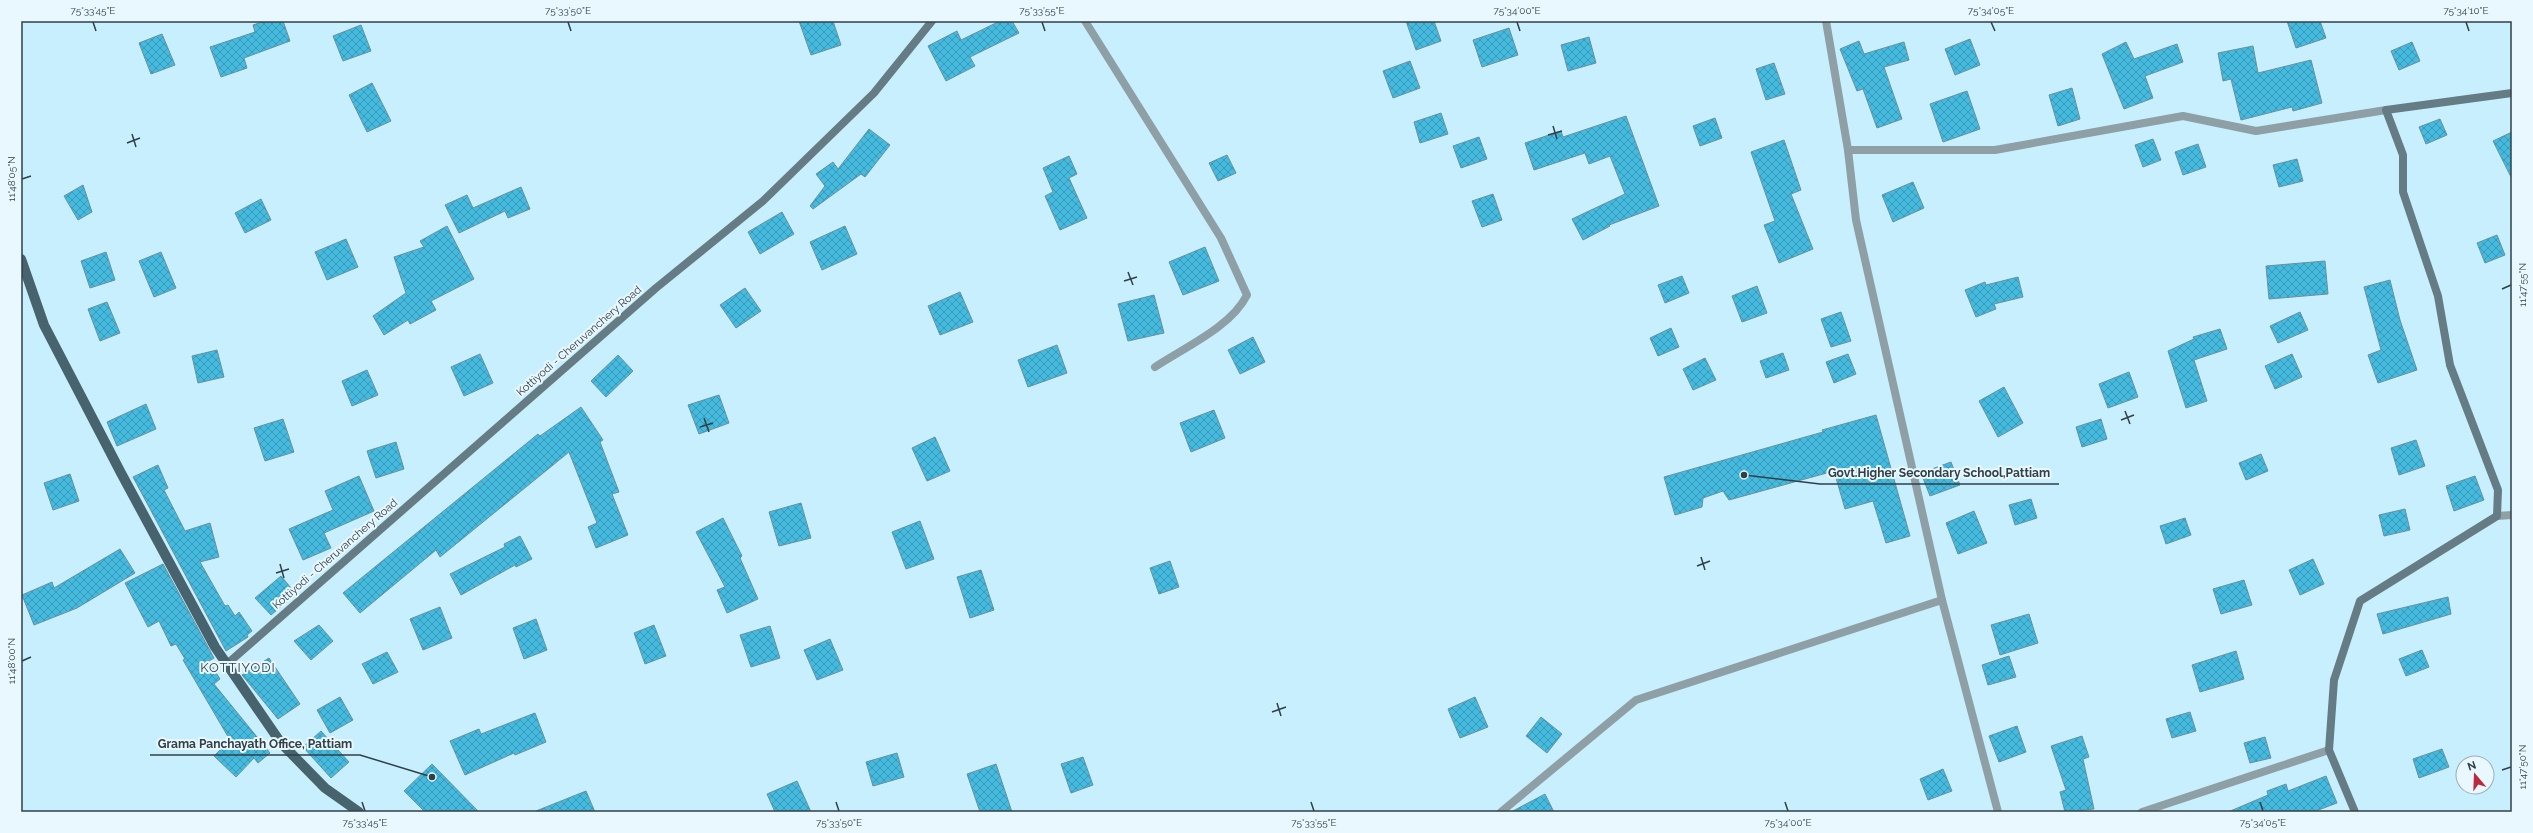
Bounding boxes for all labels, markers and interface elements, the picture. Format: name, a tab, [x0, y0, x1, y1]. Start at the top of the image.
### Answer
text: 75°33'45"E	[71, 5, 115, 16]
text: 75°33'50"E	[545, 5, 591, 16]
text: 75°33'55"E	[1019, 5, 1065, 16]
text: 75°34'00"E	[1493, 5, 1541, 16]
text: 75°34'05"E	[1968, 5, 2014, 16]
text: 75°34'10"E	[2443, 5, 2489, 16]
text: 11°48'05"N	[6, 156, 17, 202]
text: 11°47'55"N	[2517, 263, 2528, 307]
street label: Kottiyodi - Cheruvanchery Road	[514, 283, 644, 399]
callout: Govt.Higher Secondary School,Pattiam	[1820, 460, 2059, 484]
text: Govt.Higher Secondary School,Pattiam	[1828, 466, 2050, 480]
street label: Kottiyodi - Cheruvanchery Road	[270, 496, 400, 612]
text: 11°48'00"N	[6, 638, 17, 684]
district label: KOTTIYODI	[200, 660, 276, 675]
callout: Grama Panchayath Office, Pattiam	[150, 731, 360, 755]
text: Grama Panchayath Office, Pattiam	[158, 737, 352, 751]
text: 11°47'50"N	[2517, 745, 2528, 789]
north arrow	[2455, 755, 2495, 795]
text: N	[2466, 759, 2478, 774]
text: 75°33'45"E	[343, 817, 387, 828]
text: 75°33'50"E	[816, 817, 862, 828]
text: 75°33'55"E	[1291, 817, 1337, 828]
text: 75°34'00"E	[1764, 817, 1812, 828]
text: 75°34'05"E	[2240, 817, 2286, 828]

